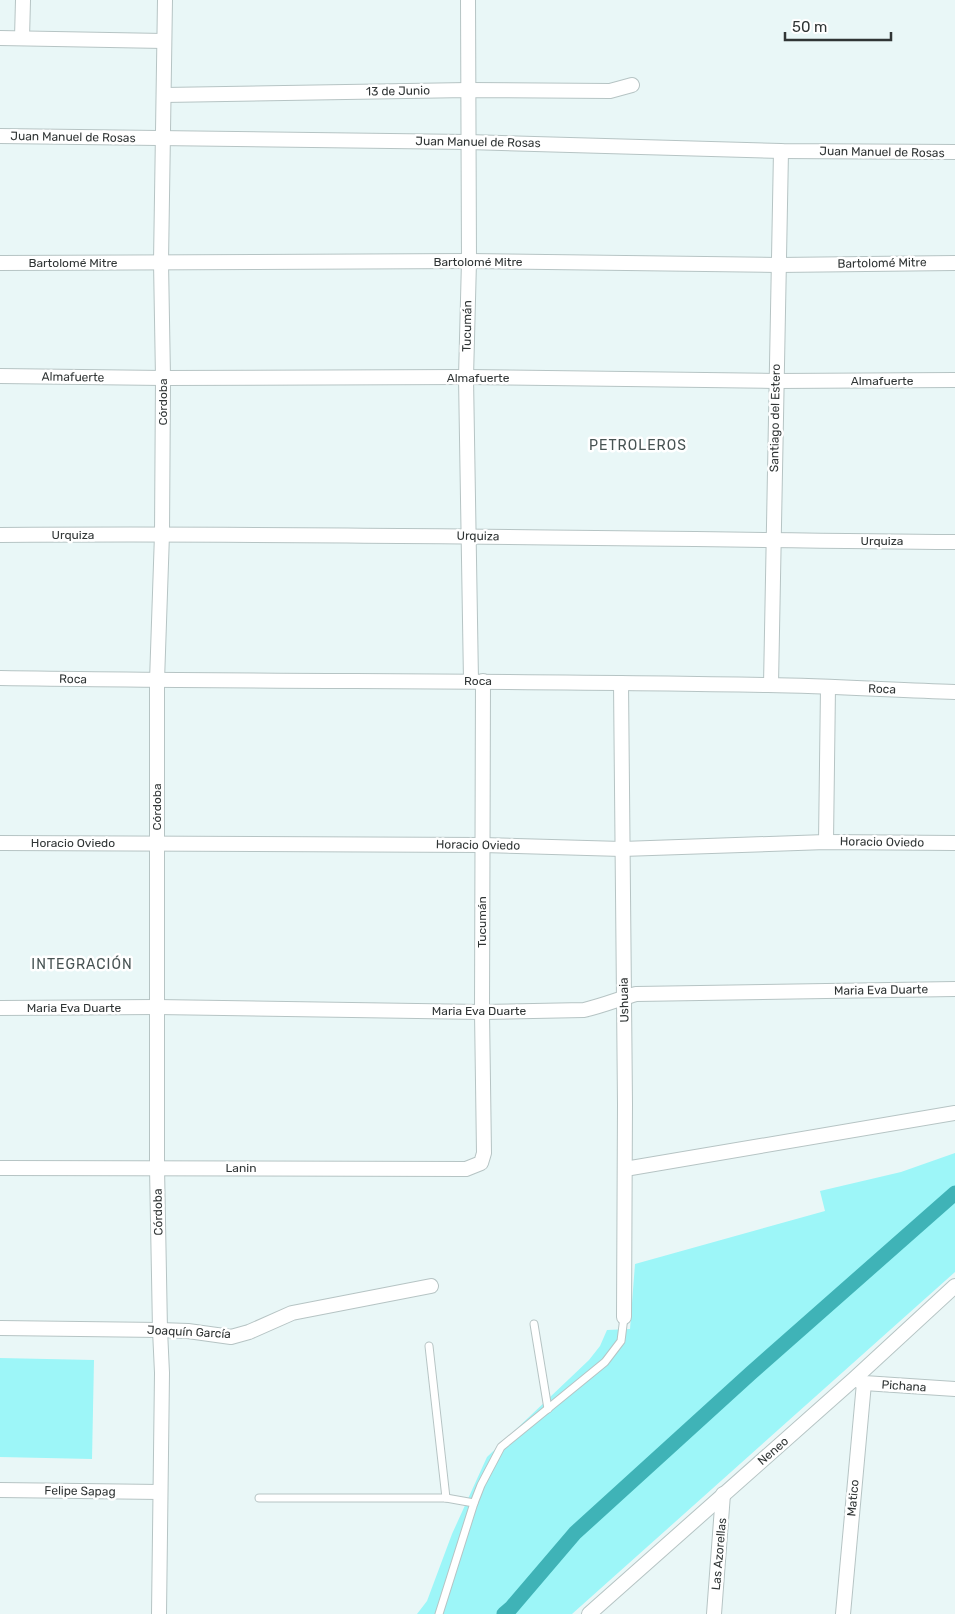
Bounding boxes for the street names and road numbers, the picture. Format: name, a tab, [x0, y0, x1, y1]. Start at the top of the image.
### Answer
street label: 13 de Junio	[366, 83, 430, 99]
street label: Juan Manuel de Rosas	[10, 129, 136, 145]
street label: Juan Manuel de Rosas	[415, 134, 541, 150]
street label: Juan Manuel de Rosas	[819, 144, 945, 160]
street label: Bartolomé Mitre	[433, 255, 523, 269]
street label: Bartolomé Mitre	[837, 255, 927, 271]
street label: Bartolomé Mitre	[28, 256, 118, 270]
street label: Tucumán	[460, 300, 474, 352]
street label: Santiago del Estero	[767, 364, 783, 472]
street label: Almafuerte	[42, 369, 105, 385]
street label: Almafuerte	[447, 371, 510, 385]
street label: Almafuerte	[851, 374, 914, 388]
street label: Córdoba	[156, 378, 170, 426]
street label: Urquiza	[52, 528, 94, 542]
street label: Urquiza	[456, 529, 500, 543]
street label: Urquiza	[861, 534, 903, 548]
street label: Roca	[59, 672, 87, 686]
street label: Roca	[464, 674, 492, 688]
street label: Roca	[868, 682, 896, 696]
street label: Córdoba	[150, 783, 164, 831]
street label: Horacio Oviedo	[840, 834, 924, 850]
street label: Horacio Oviedo	[31, 836, 115, 850]
street label: Horacio Oviedo	[436, 837, 520, 853]
street label: Tucumán	[475, 896, 489, 948]
street label: Ushuaia	[617, 977, 631, 1023]
street label: Maria Eva Duarte	[834, 982, 929, 998]
street label: Maria Eva Duarte	[27, 1001, 121, 1015]
street label: Maria Eva Duarte	[432, 1004, 526, 1018]
street label: Lanin	[226, 1161, 256, 1175]
street label: Córdoba	[151, 1188, 165, 1236]
street label: Joaquín García	[147, 1323, 231, 1341]
street label: Pichana	[881, 1377, 927, 1395]
street label: Neneo	[755, 1434, 791, 1468]
street label: Matico	[844, 1479, 862, 1517]
street label: Felipe Sapag	[44, 1483, 116, 1499]
street label: Las Azorellas	[709, 1517, 729, 1591]

